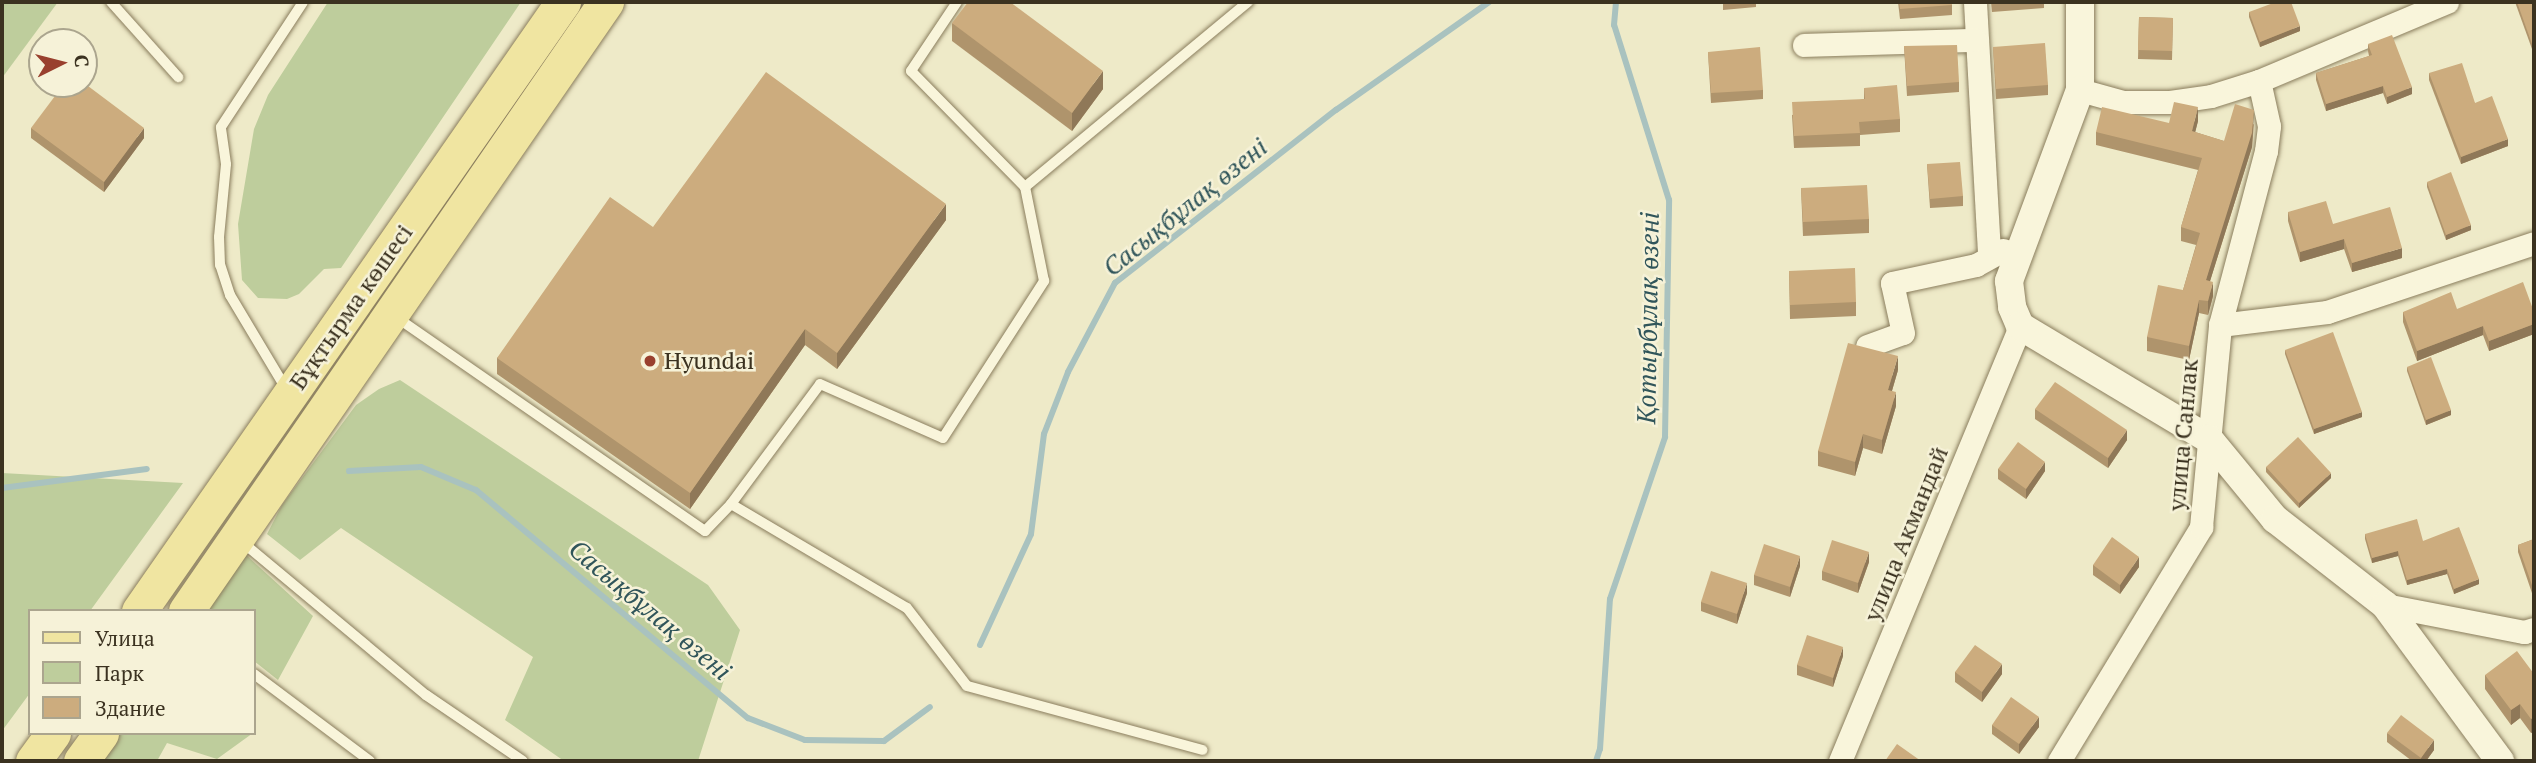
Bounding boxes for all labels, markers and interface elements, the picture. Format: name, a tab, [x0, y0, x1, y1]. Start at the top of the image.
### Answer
north arrow	[28, 28, 98, 98]
text: С	[69, 53, 95, 68]
water label: Сасықбұлақ өзені	[1097, 131, 1273, 283]
water label: Қотырбұлақ өзені	[1631, 212, 1665, 424]
street label: Бұқтырма көшесі	[283, 219, 419, 395]
place label: Hyundai	[664, 347, 754, 375]
marker: Hyundai	[642, 353, 658, 369]
street label: улица Санлак	[2162, 358, 2204, 512]
street label: улица Акмандай	[1858, 442, 1954, 626]
water label: Сасықбұлақ өзені	[563, 533, 737, 687]
legend	[28, 609, 256, 735]
text: Улица	[95, 624, 155, 652]
text: Парк	[95, 659, 144, 687]
text: Здание	[95, 694, 166, 722]

